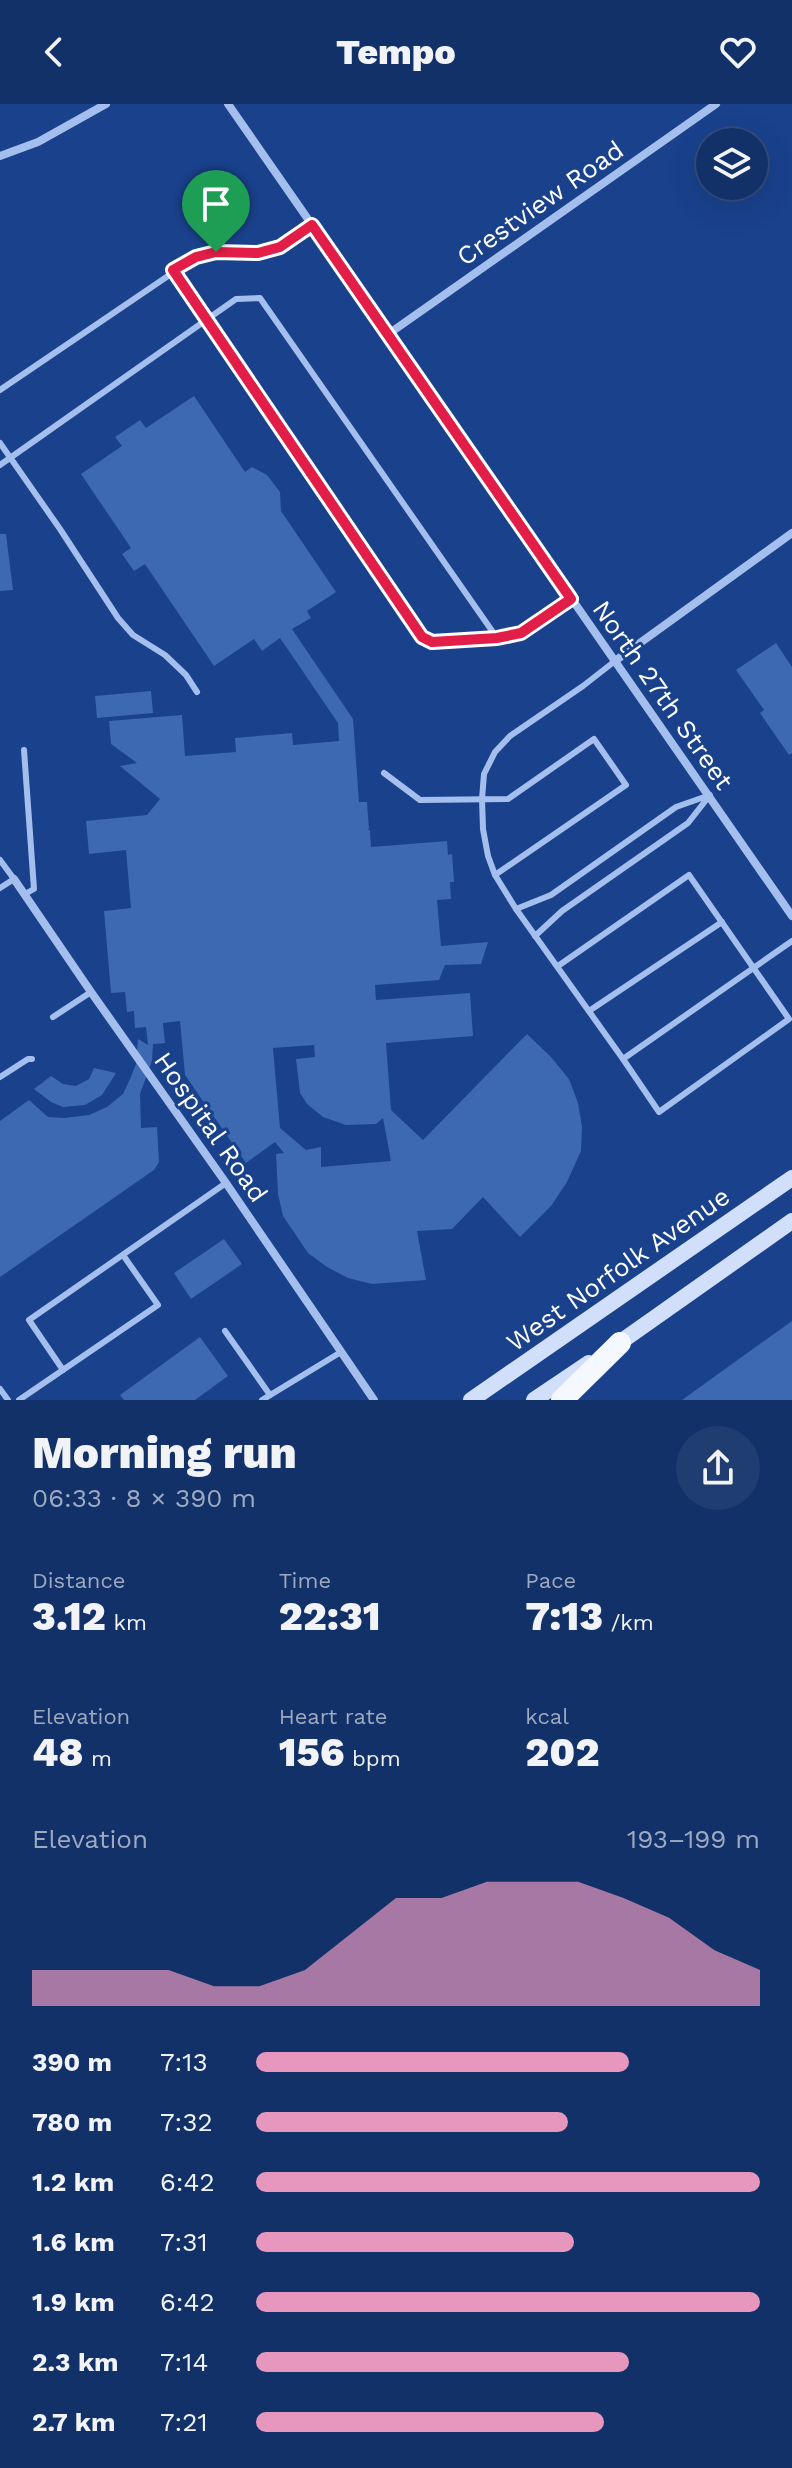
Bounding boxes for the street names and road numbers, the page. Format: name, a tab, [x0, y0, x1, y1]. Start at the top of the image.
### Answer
street label: Crestview Road	[451, 134, 629, 272]
street label: North 27th Street	[587, 595, 739, 795]
street label: Hospital Road	[148, 1046, 274, 1208]
street label: West Norfolk Avenue	[501, 1181, 735, 1357]

